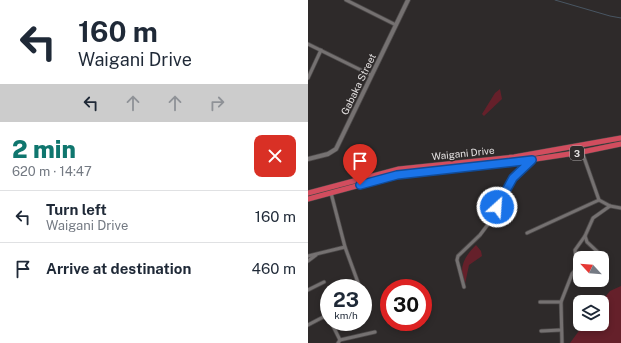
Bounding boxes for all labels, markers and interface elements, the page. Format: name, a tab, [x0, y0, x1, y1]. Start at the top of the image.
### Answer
text: 160 m	[78, 15, 158, 48]
icon: left	[12, 16, 64, 68]
text: Waigani Drive	[78, 49, 192, 70]
street label: Gabaka Street	[338, 51, 378, 117]
icon: left	[80, 92, 102, 114]
icon: ahead	[122, 92, 144, 114]
icon: ahead	[164, 92, 186, 114]
icon: right	[206, 92, 228, 114]
text: 2 min	[12, 135, 76, 163]
button: close	[254, 135, 296, 177]
pin	[343, 144, 377, 185]
street label: Waigani Drive	[431, 144, 495, 162]
road number: 3	[570, 146, 584, 160]
icon: arrive	[349, 150, 371, 172]
text: 620 m · 14:47	[12, 164, 92, 179]
position arrow	[476, 186, 518, 228]
text: Turn left	[46, 201, 107, 218]
icon: left	[12, 206, 34, 228]
text: 160 m	[255, 208, 296, 225]
text: Waigani Drive	[46, 218, 128, 233]
north arrow	[573, 251, 609, 287]
map controls	[573, 251, 609, 331]
icon: arrive	[12, 258, 34, 280]
text: Arrive at destination	[46, 260, 191, 277]
text: 460 m	[252, 260, 296, 277]
speed limit sign: 30	[380, 279, 432, 331]
text: 23	[333, 288, 359, 312]
button: layers	[573, 295, 609, 331]
text: km/h	[334, 309, 358, 321]

